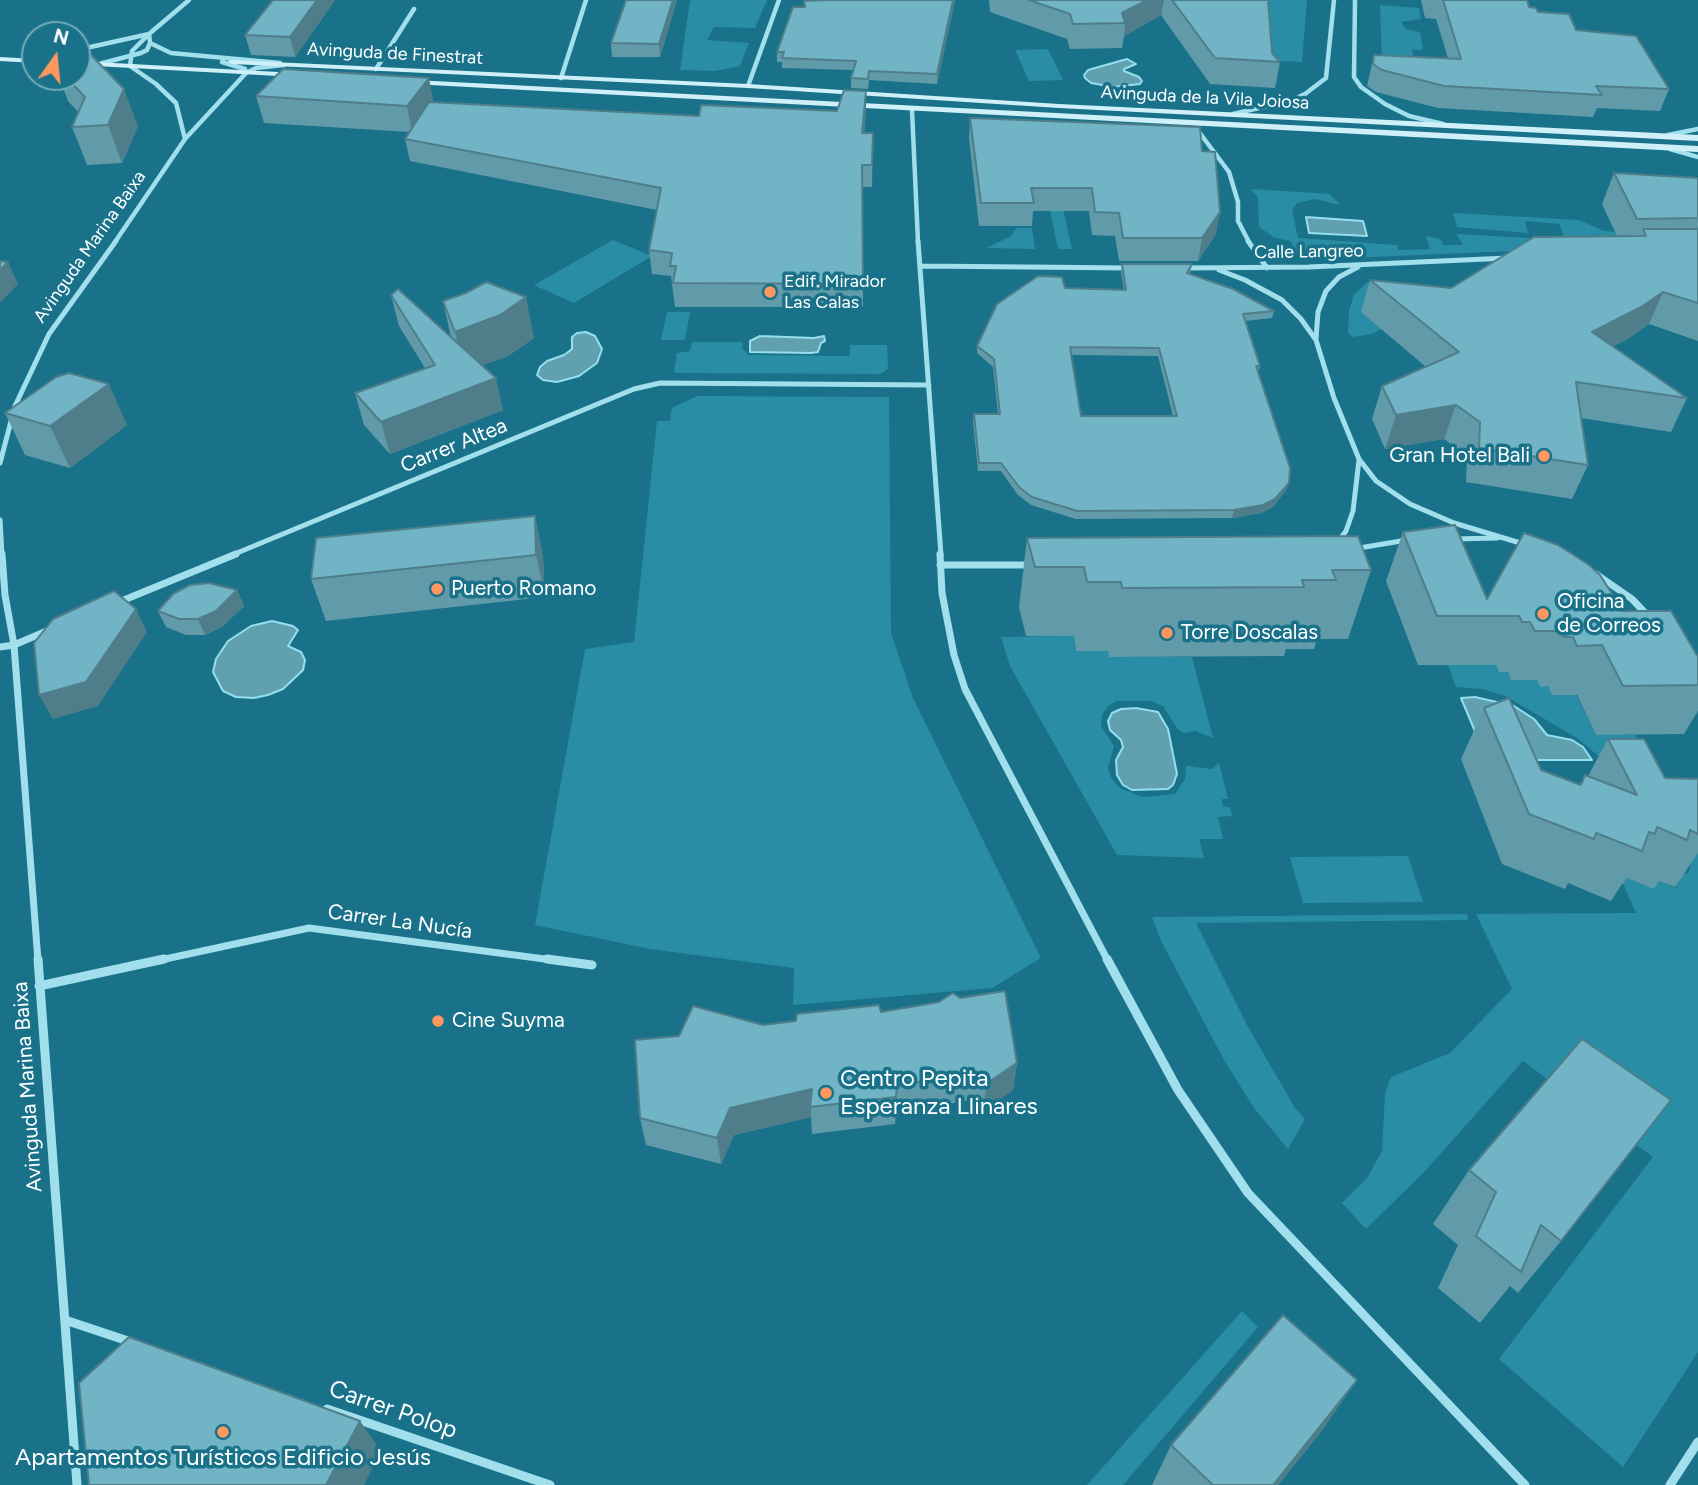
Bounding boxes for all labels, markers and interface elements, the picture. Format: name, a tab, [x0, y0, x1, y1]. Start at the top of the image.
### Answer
north arrow	[21, 21, 91, 91]
text: N	[51, 24, 71, 50]
street label: Avinguda de Finestrat	[306, 39, 484, 69]
street label: Avinguda de la Vila Joiosa	[1100, 82, 1310, 114]
street label: Avinguda Marina Baixa	[29, 167, 151, 327]
street label: Calle Langreo	[1254, 240, 1364, 264]
place label: Edif. Mirador Las Calas	[784, 271, 886, 314]
marker: Edif. Mirador Las Calas	[762, 284, 778, 300]
street label: Carrer Altea	[397, 413, 511, 479]
place label: Gran Hotel Bali	[1389, 443, 1530, 469]
marker: Gran Hotel Bali	[1536, 448, 1552, 464]
place label: Puerto Romano	[451, 576, 596, 602]
marker: Puerto Romano	[429, 581, 445, 597]
place label: Oficina de Correos	[1557, 589, 1661, 639]
marker: Oficina de Correos	[1535, 606, 1551, 622]
place label: Torre Doscalas	[1181, 620, 1318, 646]
marker: Torre Doscalas	[1159, 625, 1175, 641]
street label: Carrer La Nucía	[326, 899, 474, 945]
street label: Avinguda Marina Baixa	[8, 981, 48, 1193]
place label: Cine Suyma	[452, 1008, 565, 1034]
marker: Cine Suyma	[430, 1013, 446, 1029]
place label: Centro Pepita Esperanza Llinares	[840, 1065, 1038, 1121]
marker: Centro Pepita Esperanza Llinares	[818, 1085, 834, 1101]
street label: Carrer Polop	[325, 1375, 461, 1445]
marker: Apartamentos Turísticos Edificio Jesús	[215, 1424, 231, 1440]
place label: Apartamentos Turísticos Edificio Jesús	[15, 1444, 431, 1472]

